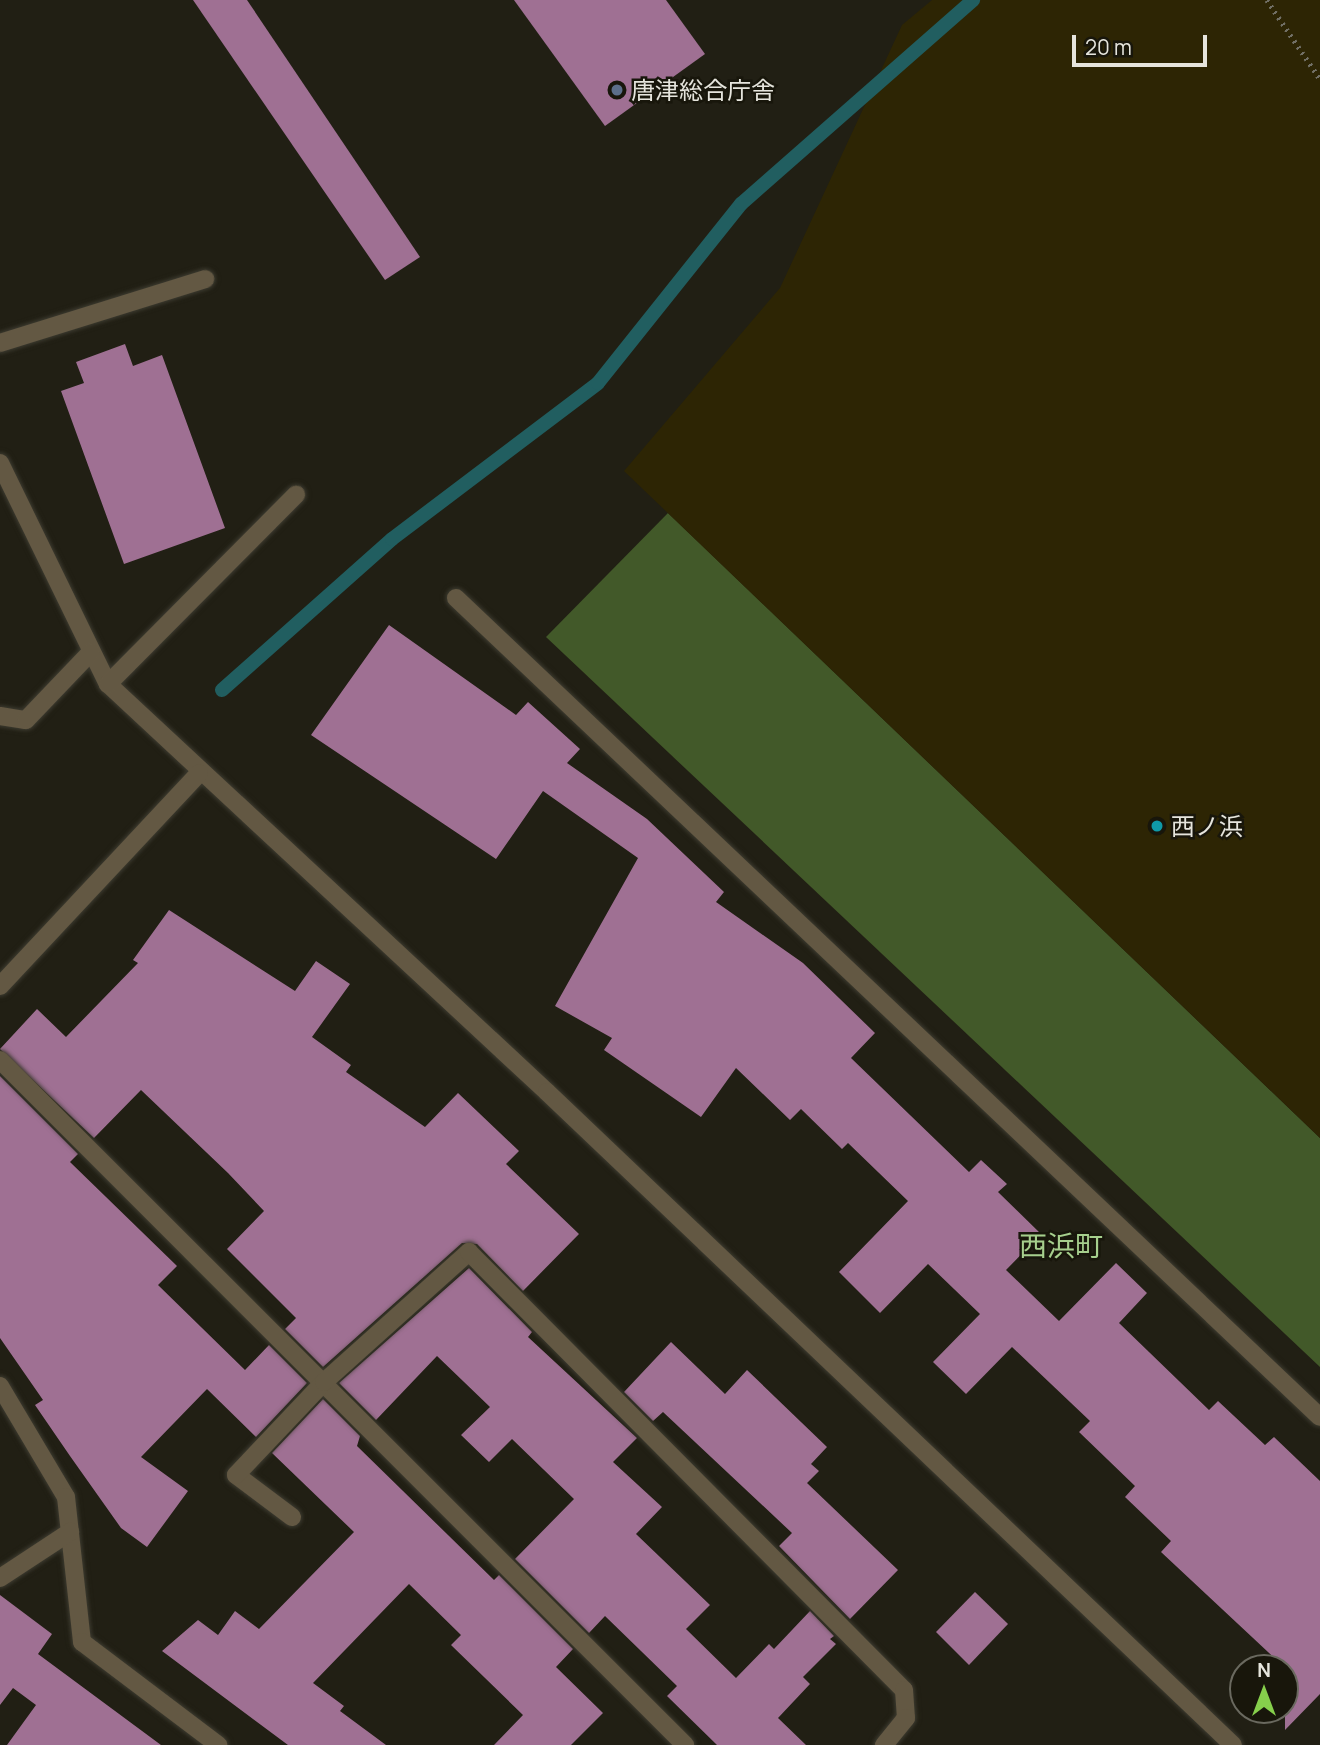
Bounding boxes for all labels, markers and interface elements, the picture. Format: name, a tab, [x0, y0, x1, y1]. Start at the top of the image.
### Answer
scale bar	[1075, 21, 1210, 65]
text: 20 m	[1085, 33, 1132, 61]
place label: 唐津総合庁舎	[631, 76, 775, 104]
marker: 唐津総合庁舎	[609, 82, 625, 98]
place label: 西ノ浜	[1171, 812, 1243, 840]
marker: 西ノ浜	[1149, 818, 1165, 834]
district label: 西浜町	[1019, 1228, 1103, 1262]
north arrow	[1229, 1654, 1299, 1724]
text: N	[1257, 1657, 1271, 1683]

